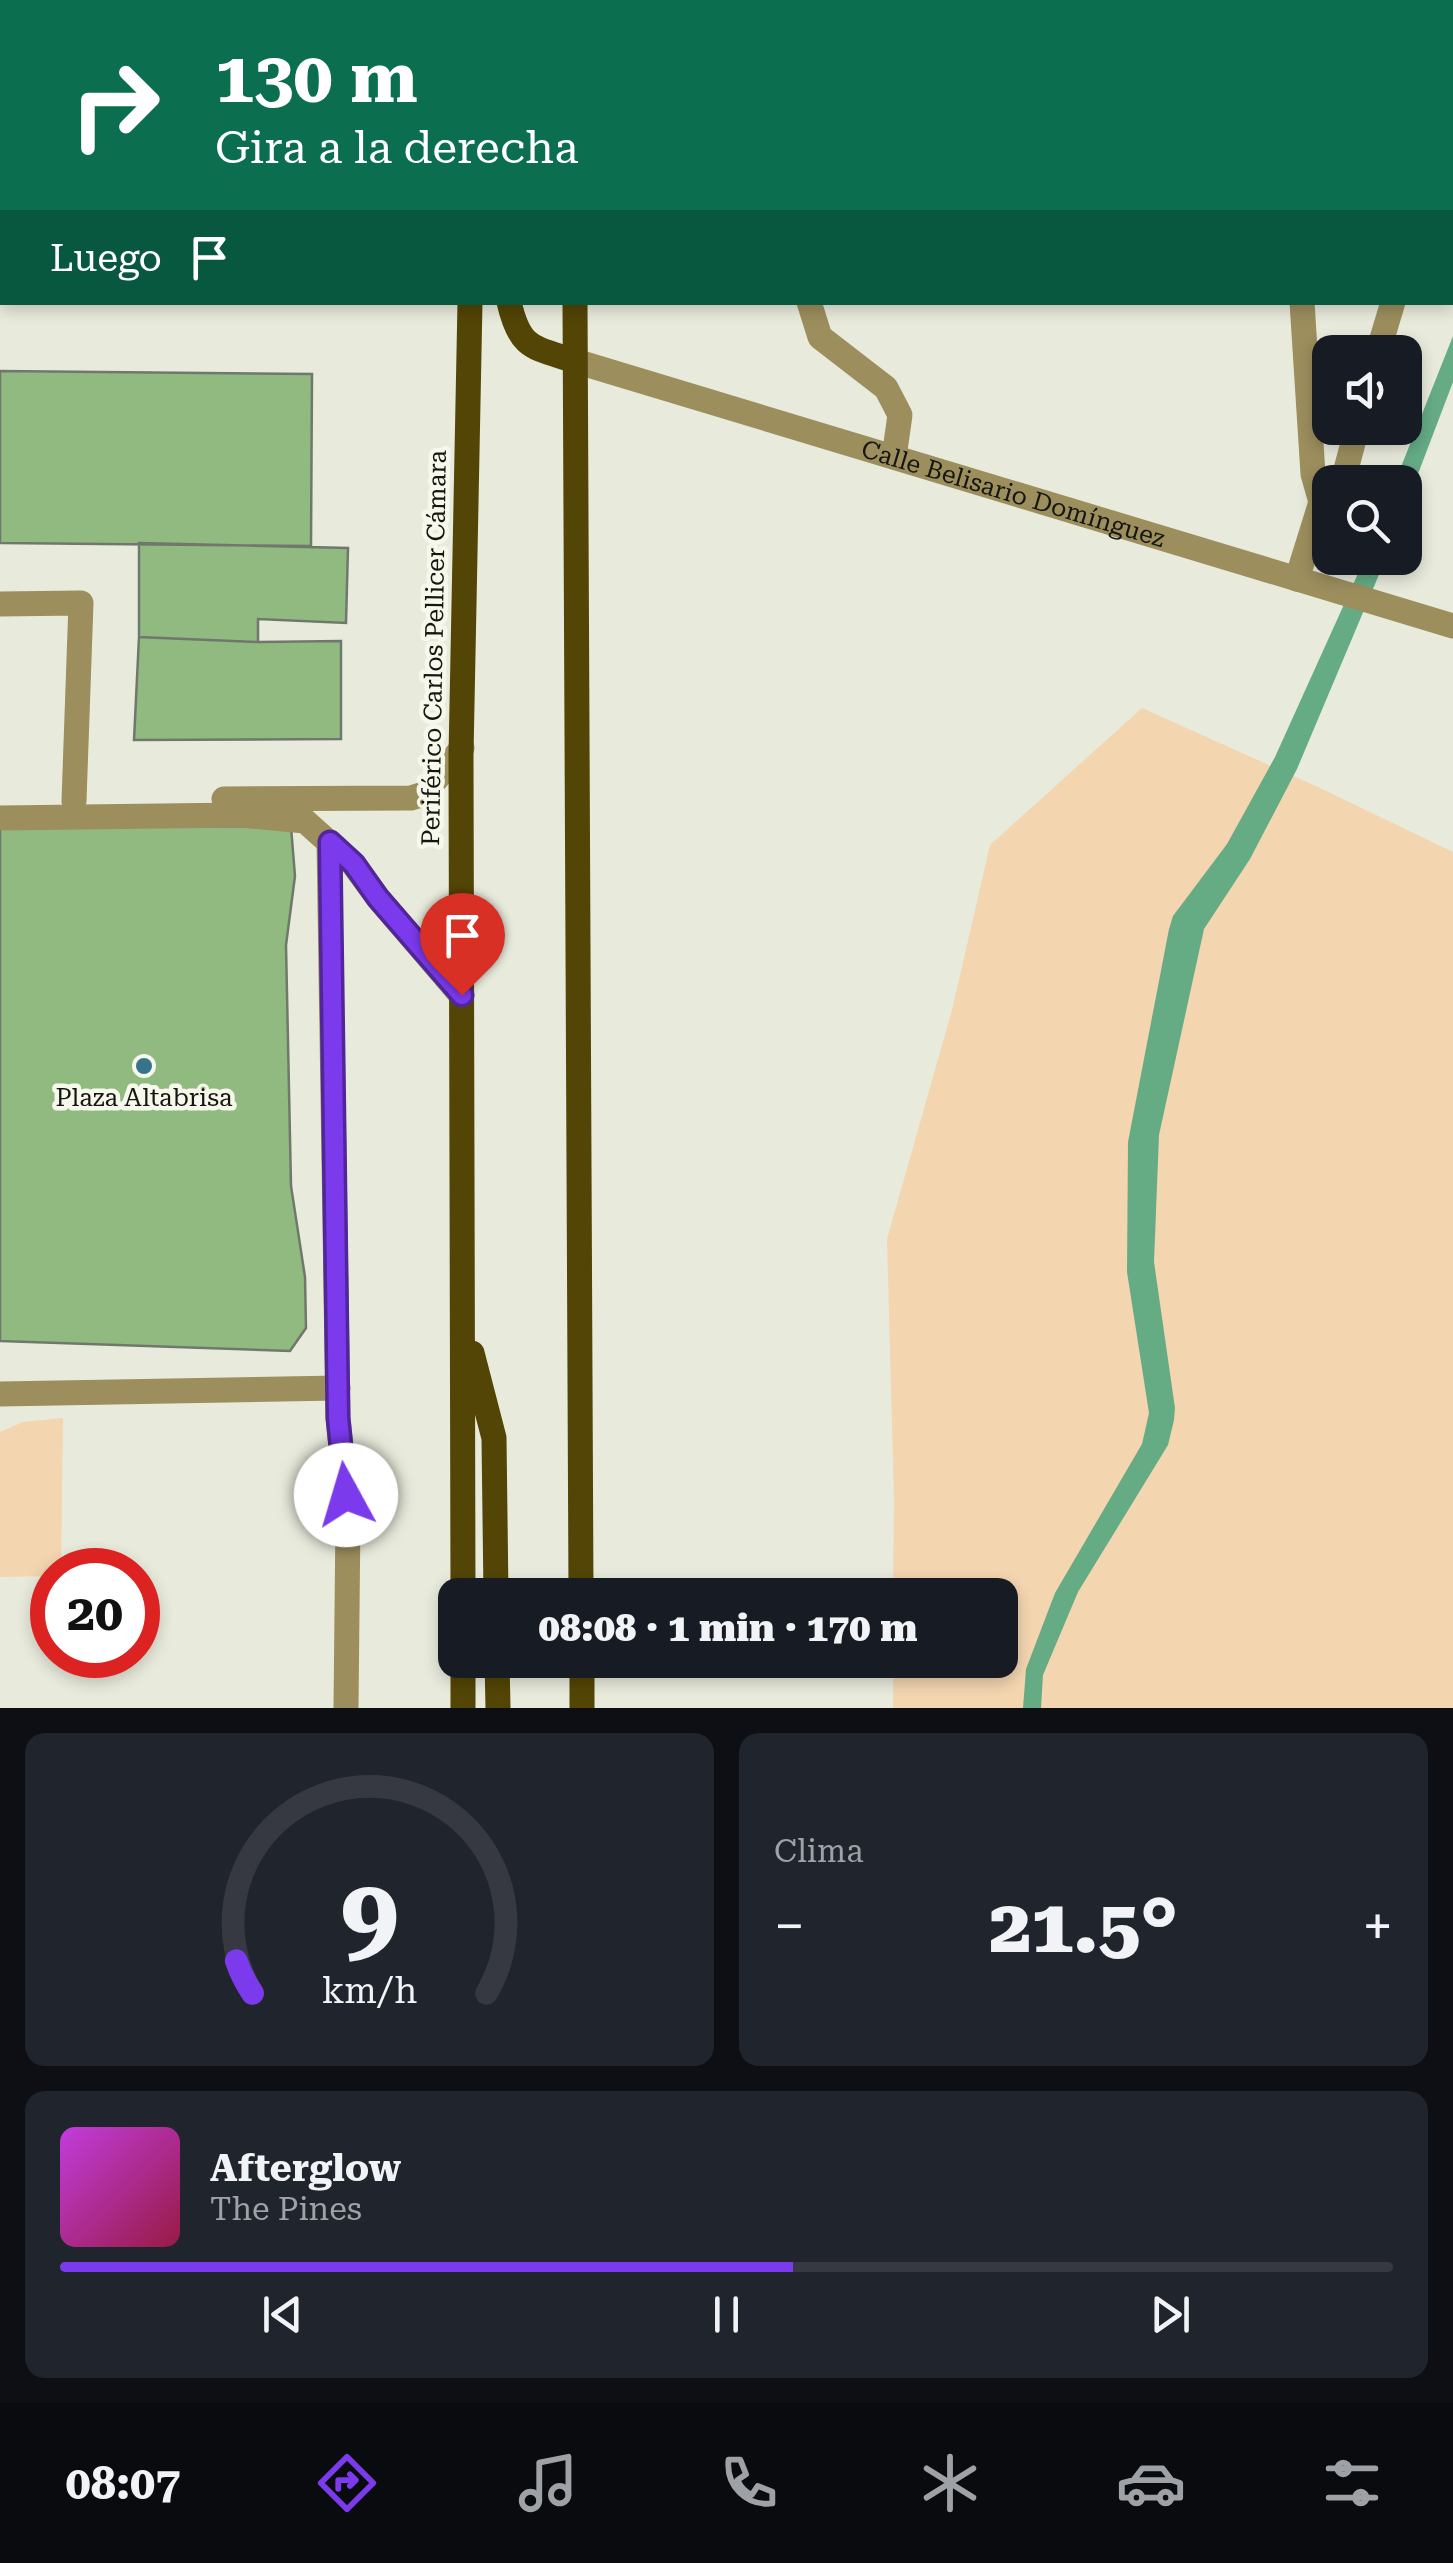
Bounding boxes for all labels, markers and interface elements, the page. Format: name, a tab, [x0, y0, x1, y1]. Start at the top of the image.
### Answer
text: 130 m	[215, 37, 418, 119]
icon: right	[50, 40, 180, 170]
text: Gira a la derecha	[215, 121, 579, 174]
icon: arrive	[182, 230, 237, 285]
text: Luego	[50, 236, 162, 280]
map controls	[1312, 335, 1422, 575]
button: sound	[1312, 335, 1422, 445]
street label: Calle Belisario Domínguez	[858, 434, 1169, 553]
street label: Periférico Carlos Pellicer Cámara	[416, 449, 452, 846]
button: search	[1312, 465, 1422, 575]
pin	[420, 893, 505, 996]
icon: arrive	[435, 908, 490, 963]
marker: Plaza Altabrisa	[133, 1055, 155, 1077]
place label: Plaza Altabrisa	[56, 1083, 233, 1112]
position arrow	[294, 1443, 398, 1547]
speed limit sign: 20	[30, 1548, 160, 1678]
text: 08:08 · 1 min · 170 m	[538, 1606, 918, 1650]
text: Clima	[774, 1832, 864, 1870]
text: 9	[340, 1855, 399, 1976]
text: 21.5°	[989, 1882, 1178, 1970]
text: −	[774, 1894, 805, 1958]
text: +	[1362, 1894, 1393, 1958]
text: km/h	[322, 1970, 417, 2012]
text: Afterglow	[210, 2146, 401, 2190]
text: The Pines	[210, 2190, 362, 2228]
icon: previous	[255, 2287, 310, 2342]
icon: pause	[699, 2287, 754, 2342]
icon: next	[1143, 2287, 1198, 2342]
icon: directions	[312, 2448, 382, 2518]
icon: music	[513, 2448, 583, 2518]
icon: phone	[714, 2448, 784, 2518]
icon: climate	[915, 2448, 985, 2518]
icon: car	[1116, 2448, 1186, 2518]
icon: filters	[1317, 2448, 1387, 2518]
text: 08:07	[66, 2457, 180, 2510]

